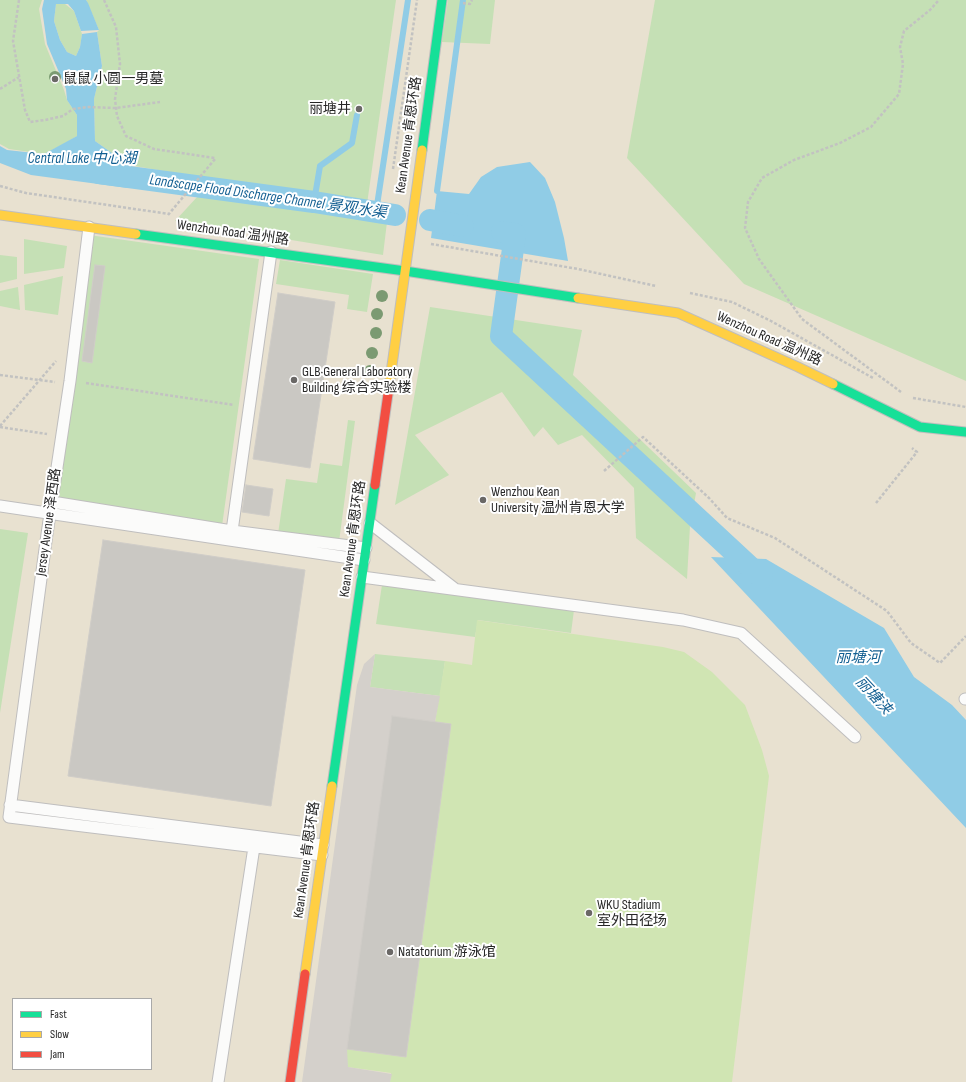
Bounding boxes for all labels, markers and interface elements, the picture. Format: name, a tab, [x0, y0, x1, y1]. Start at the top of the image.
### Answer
place label: 鼠鼠 小圆一男墓	[63, 71, 163, 87]
marker: 鼠鼠 小圆一男墓	[50, 74, 60, 84]
street label: Kean Avenue 肯恩环路	[392, 76, 426, 194]
place label: 丽塘井	[309, 101, 351, 117]
marker: 丽塘井	[354, 104, 364, 114]
water label: Central Lake 中心湖	[28, 150, 136, 168]
water label: Landscape Flood Discharge Channel 景观水渠	[148, 171, 388, 223]
street label: Wenzhou Road 温州路	[176, 217, 290, 249]
street label: Wenzhou Road 温州路	[714, 308, 824, 370]
place label: GLB·General Laboratory Building 综合实验楼	[302, 364, 412, 396]
marker: GLB·General Laboratory Building 综合实验楼	[289, 375, 299, 385]
street label: Jersey Avenue 泽西路	[33, 467, 65, 577]
street label: Kean Avenue 肯恩环路	[336, 480, 370, 598]
place label: Wenzhou Kean University 温州肯恩大学	[491, 484, 625, 516]
marker: Wenzhou Kean University 温州肯恩大学	[478, 495, 488, 505]
water label: 丽塘河	[836, 649, 880, 667]
water label: 丽塘浃	[851, 673, 895, 719]
street label: Kean Avenue 肯恩环路	[290, 801, 324, 919]
place label: WKU Stadium 室外田径场	[597, 897, 667, 930]
marker: WKU Stadium 室外田径场	[584, 908, 594, 918]
place label: Natatorium 游泳馆	[398, 944, 496, 960]
marker: Natatorium 游泳馆	[385, 947, 395, 957]
legend	[12, 998, 152, 1070]
text: Fast	[50, 1007, 67, 1022]
text: Slow	[50, 1027, 69, 1042]
text: Jam	[50, 1047, 65, 1062]

